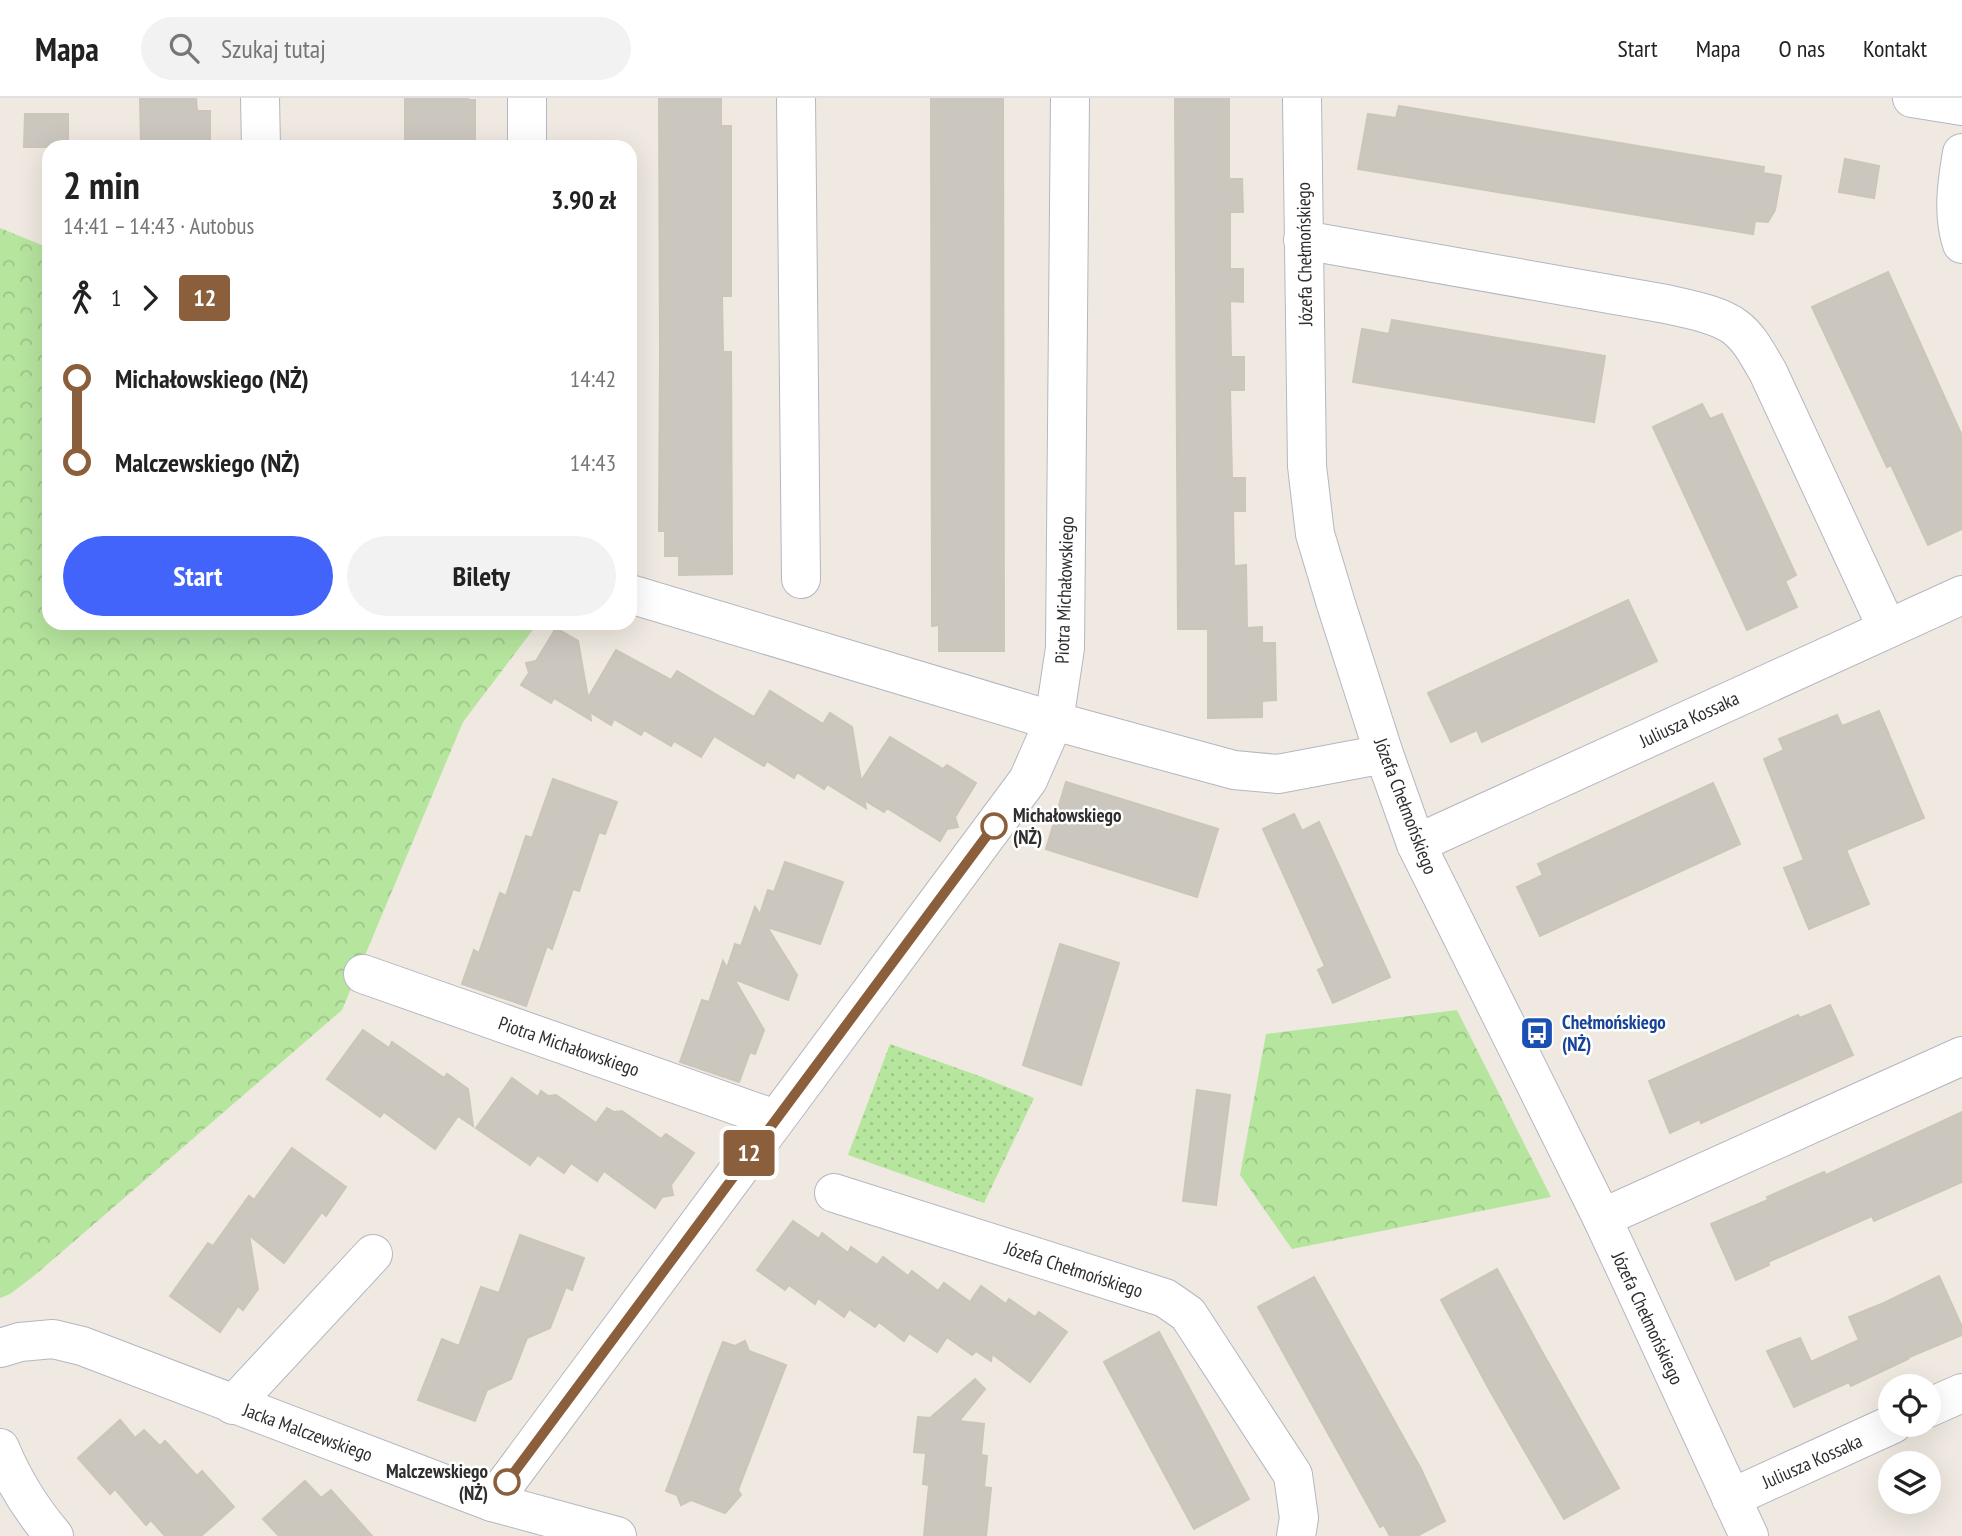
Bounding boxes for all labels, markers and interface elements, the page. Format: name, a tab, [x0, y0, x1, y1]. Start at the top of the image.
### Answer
search box	[141, 17, 631, 80]
text: Mapa	[35, 27, 99, 70]
icon: search	[165, 29, 203, 67]
text: Szukaj tutaj	[221, 32, 326, 65]
text: Start	[1617, 33, 1658, 64]
text: Mapa	[1696, 33, 1741, 64]
text: O nas	[1779, 33, 1825, 64]
text: Kontakt	[1863, 33, 1927, 64]
text: 2 min	[63, 160, 140, 209]
street label: Józefa Chełmońskiego	[1291, 182, 1317, 327]
text: 3.90 zł	[551, 183, 616, 216]
text: 14:41 – 14:43 · Autobus	[63, 211, 254, 240]
icon: walk	[63, 279, 101, 317]
icon: forward	[131, 279, 169, 317]
text: 12	[193, 282, 216, 313]
text: 1	[111, 283, 121, 312]
text: Michałowskiego (NŻ)	[115, 362, 309, 395]
text: 14:42	[570, 364, 616, 393]
text: Malczewskiego (NŻ)	[115, 446, 300, 479]
text: 14:43	[570, 448, 616, 477]
street label: Piotra Michałowskiego	[1049, 516, 1079, 664]
button: Start	[63, 536, 333, 616]
button: Bilety	[347, 536, 616, 616]
street label: Juliusza Kossaka	[1635, 686, 1742, 753]
street label: Józefa Chełmońskiego	[1369, 734, 1443, 877]
place label: Michałowskiego (NŻ)	[1013, 803, 1121, 849]
marker: Michałowskiego (NŻ)	[981, 813, 1007, 839]
place label: Chełmońskiego (NŻ)	[1562, 1010, 1666, 1056]
street label: Piotra Michałowskiego	[495, 1011, 643, 1081]
bus stop icon: Chełmońskiego (NŻ)	[1518, 1014, 1556, 1052]
line badge: 12	[718, 1130, 780, 1176]
text: 12	[738, 1137, 760, 1168]
street label: Józefa Chełmońskiego	[1001, 1235, 1146, 1303]
street label: Józefa Chełmońskiego	[1606, 1247, 1689, 1388]
map controls	[1878, 1374, 1941, 1514]
button: locate	[1878, 1374, 1941, 1437]
street label: Jacka Malczewskiego	[239, 1397, 376, 1467]
street label: Juliusza Kossaka	[1757, 1428, 1866, 1494]
button: layers	[1878, 1451, 1941, 1514]
place label: Malczewskiego (NŻ)	[386, 1459, 488, 1505]
marker: Malczewskiego (NŻ)	[494, 1469, 520, 1495]

